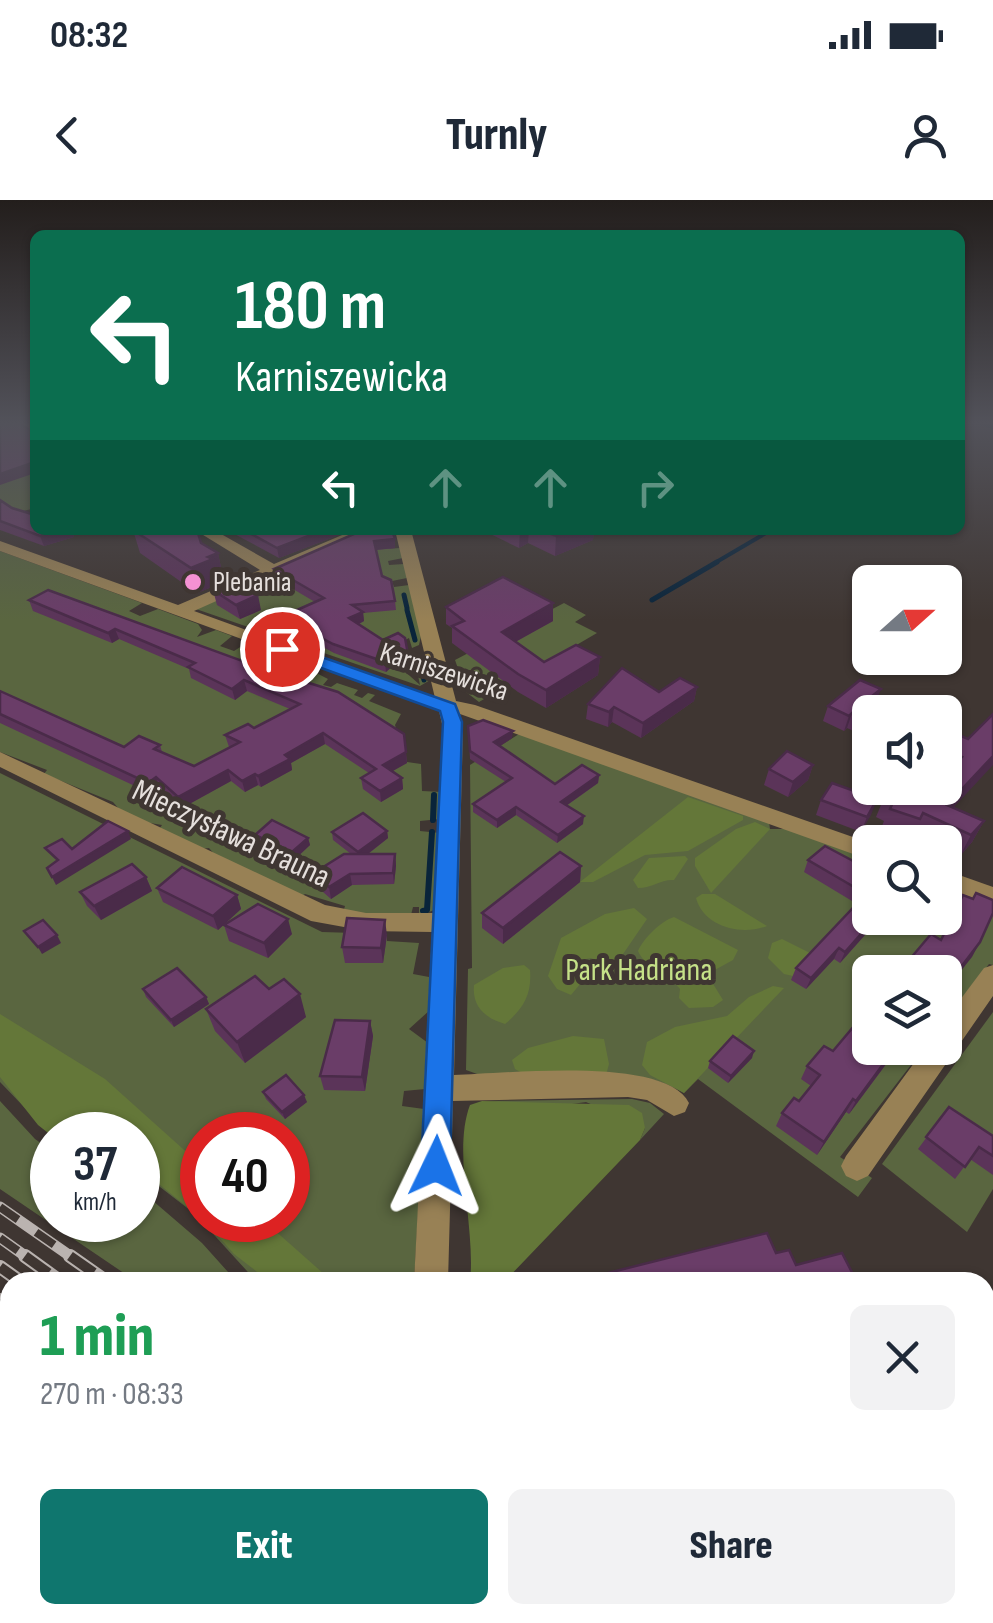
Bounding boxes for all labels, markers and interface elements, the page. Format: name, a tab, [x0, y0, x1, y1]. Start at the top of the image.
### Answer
text: 08:32	[50, 13, 128, 58]
icon: back	[40, 108, 95, 163]
text: Turnly	[446, 108, 547, 163]
icon: person	[898, 108, 953, 163]
text: 180 m	[235, 265, 386, 349]
icon: left	[70, 270, 200, 400]
text: Karniszewicka	[235, 350, 448, 405]
icon: left	[313, 460, 368, 515]
icon: ahead	[418, 460, 473, 515]
icon: ahead	[523, 460, 578, 515]
icon: right	[628, 460, 683, 515]
north arrow	[852, 565, 962, 675]
map controls	[852, 565, 962, 1065]
place label: Plebania	[213, 566, 292, 599]
marker: Plebania	[182, 571, 204, 593]
pin	[240, 607, 325, 692]
icon: arrive	[255, 622, 310, 677]
street label: Karniszewicka	[376, 636, 512, 708]
button: sound	[852, 695, 962, 805]
street label: Mieczysława Brauna	[126, 771, 336, 897]
button: search	[852, 825, 962, 935]
park label: Park Hadriana	[565, 951, 713, 990]
button: layers	[852, 955, 962, 1065]
speed limit sign: 40	[180, 1112, 310, 1242]
position arrow	[384, 1114, 488, 1218]
text: 37	[73, 1135, 117, 1195]
text: km/h	[73, 1187, 117, 1218]
text: 1 min	[40, 1301, 154, 1373]
button: close	[850, 1305, 955, 1410]
text: 270 m · 08:33	[40, 1375, 184, 1414]
button: Exit	[40, 1489, 488, 1604]
button: Share	[508, 1489, 955, 1604]

